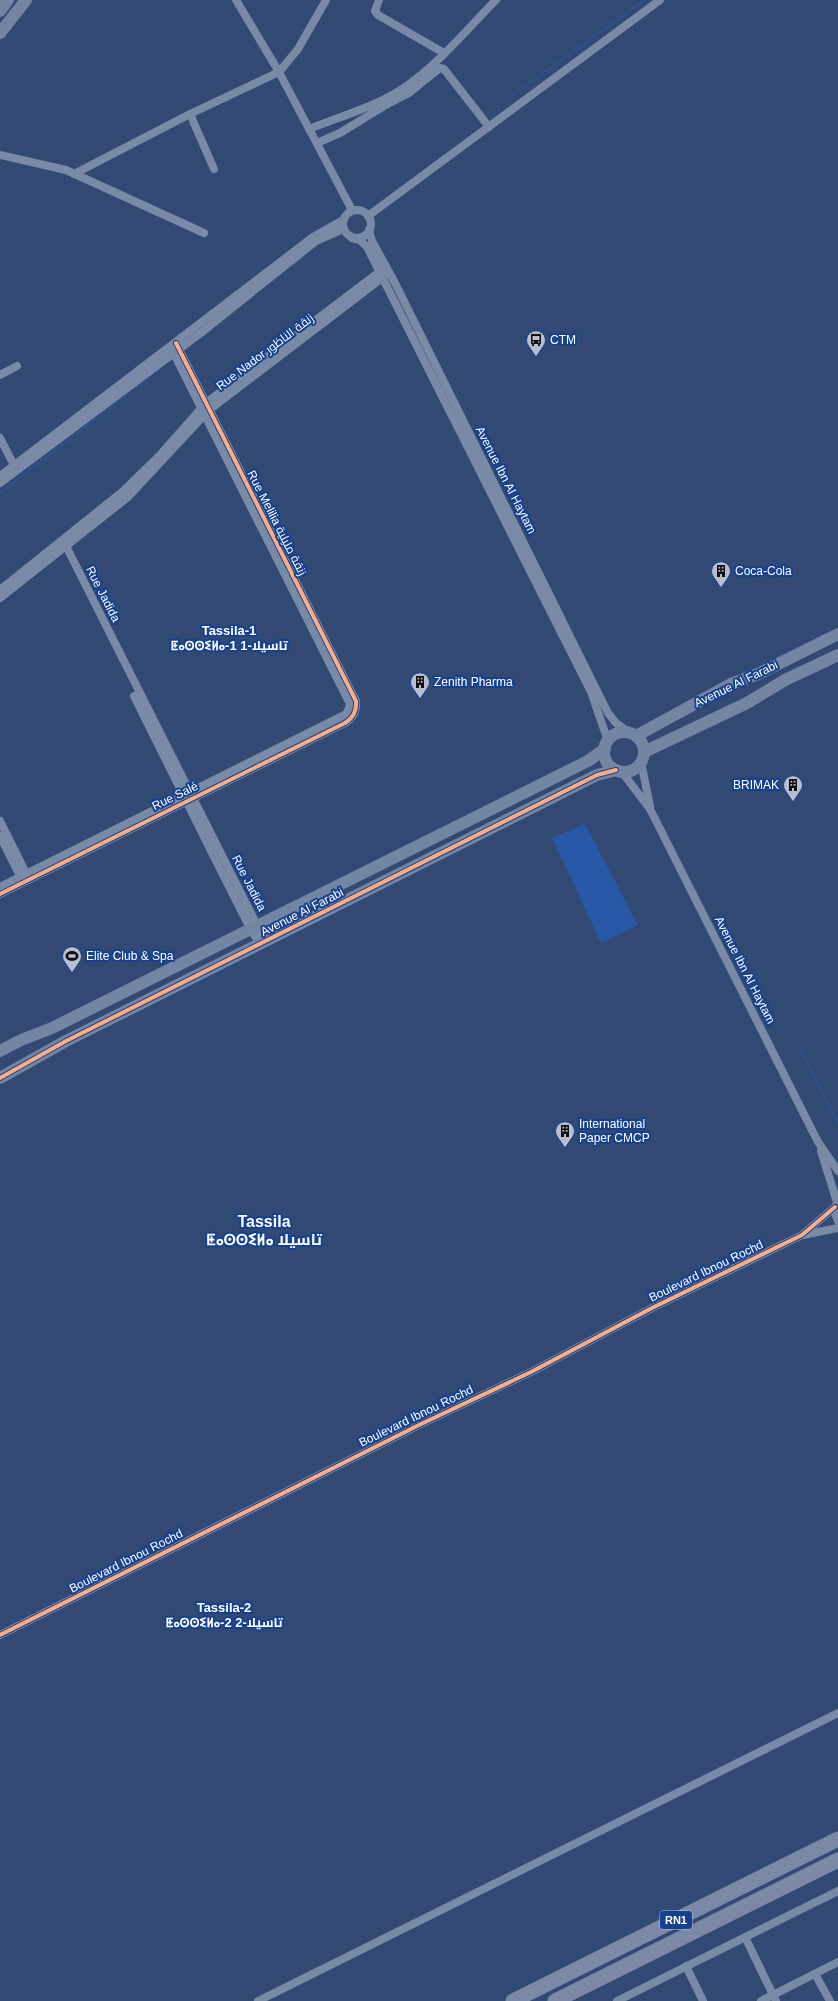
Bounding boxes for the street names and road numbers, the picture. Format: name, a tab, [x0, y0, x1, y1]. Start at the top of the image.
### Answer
street label: Rue Nador زنقة الناظور	[214, 311, 316, 393]
street label: Avenue Ibn Al Haytam	[473, 424, 539, 536]
street label: Rue Melilia زنقة مليلية	[244, 468, 310, 578]
street label: Rue Jadida	[83, 564, 123, 625]
street label: Avenue Al Farabi	[692, 658, 780, 710]
street label: Rue Salé	[150, 779, 201, 813]
street label: Rue Jadida	[229, 853, 269, 914]
street label: Avenue Al Farabi	[258, 885, 346, 939]
street label: Avenue Ibn Al Haytam	[712, 914, 778, 1026]
street label: Boulevard Ibnou Rochd	[647, 1237, 765, 1305]
street label: Boulevard Ibnou Rochd	[357, 1382, 475, 1450]
street label: Boulevard Ibnou Rochd	[67, 1526, 185, 1596]
road number: RN1	[660, 1911, 692, 1929]

